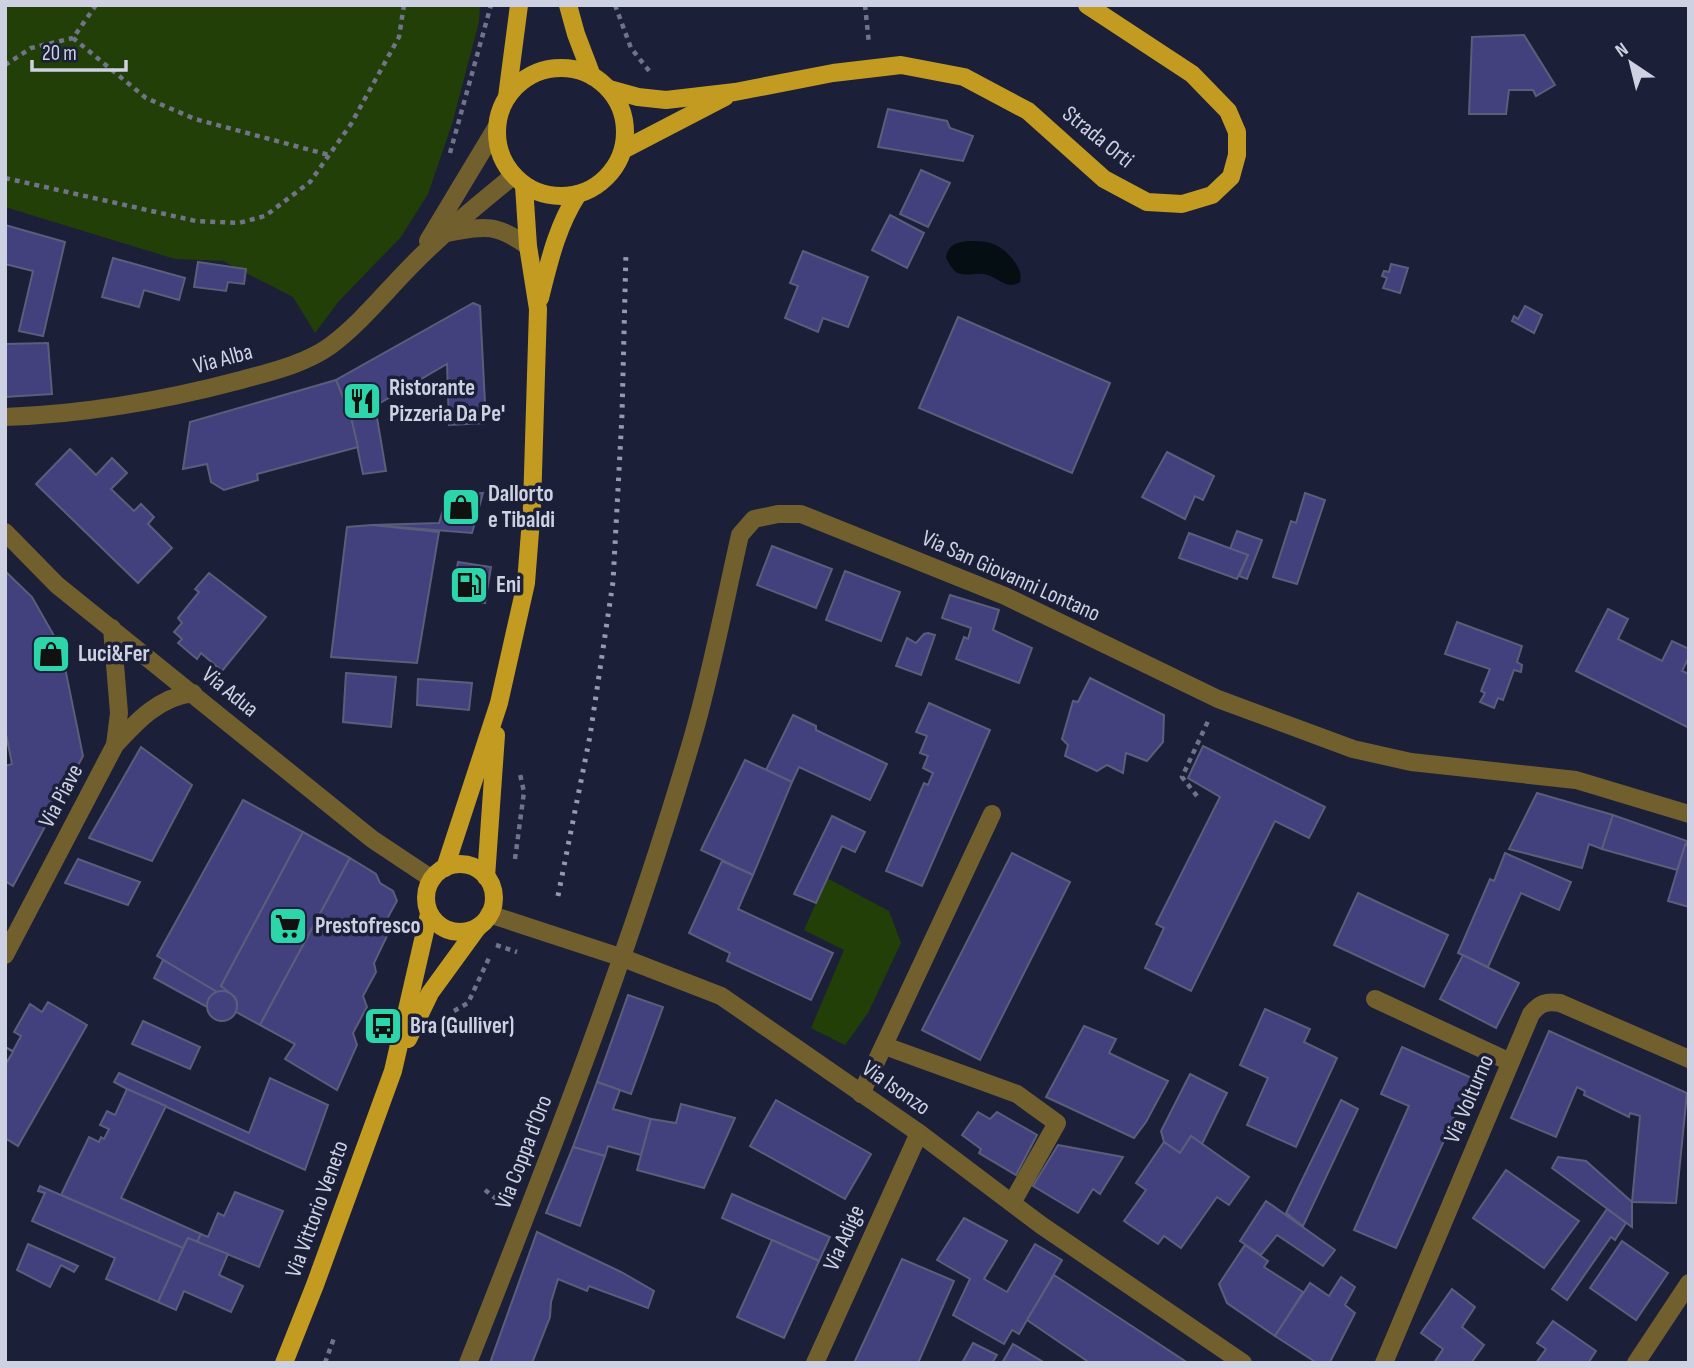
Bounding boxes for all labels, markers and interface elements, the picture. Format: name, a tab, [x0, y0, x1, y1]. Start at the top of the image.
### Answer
scale bar	[32, 28, 126, 72]
north arrow	[1596, 28, 1666, 98]
text: N	[1611, 38, 1633, 63]
text: 20 m	[42, 41, 77, 66]
street label: Strada Orti	[1057, 100, 1139, 174]
street label: Via Alba	[190, 338, 256, 380]
place label: Ristorante Pizzeria Da Pe'	[389, 374, 505, 428]
restaurant icon: Ristorante Pizzeria Da Pe'	[341, 380, 383, 422]
place label: Dallorto e Tibaldi	[488, 480, 555, 534]
shop icon: Dallorto e Tibaldi	[440, 486, 482, 528]
street label: Via San Giovanni Lontano	[917, 524, 1105, 628]
fuel station icon: Eni	[448, 564, 490, 606]
place label: Eni	[496, 571, 521, 599]
shop icon: Luci&Fer	[30, 633, 72, 675]
place label: Luci&Fer	[78, 640, 150, 668]
street label: Via Adua	[196, 661, 264, 723]
street label: Via Piave	[33, 760, 89, 832]
supermarket icon: Prestofresco	[267, 905, 309, 947]
place label: Prestofresco	[315, 912, 421, 940]
bus stop icon: Bra (Gulliver)	[362, 1005, 404, 1047]
place label: Bra (Gulliver)	[410, 1012, 514, 1040]
street label: Via Volturno	[1438, 1051, 1500, 1147]
street label: Via Isonzo	[856, 1054, 936, 1122]
street label: Via Coppa d'Oro	[490, 1091, 558, 1213]
street label: Via Vittorio Veneto	[279, 1137, 355, 1281]
street label: Via Adige	[817, 1201, 871, 1275]

